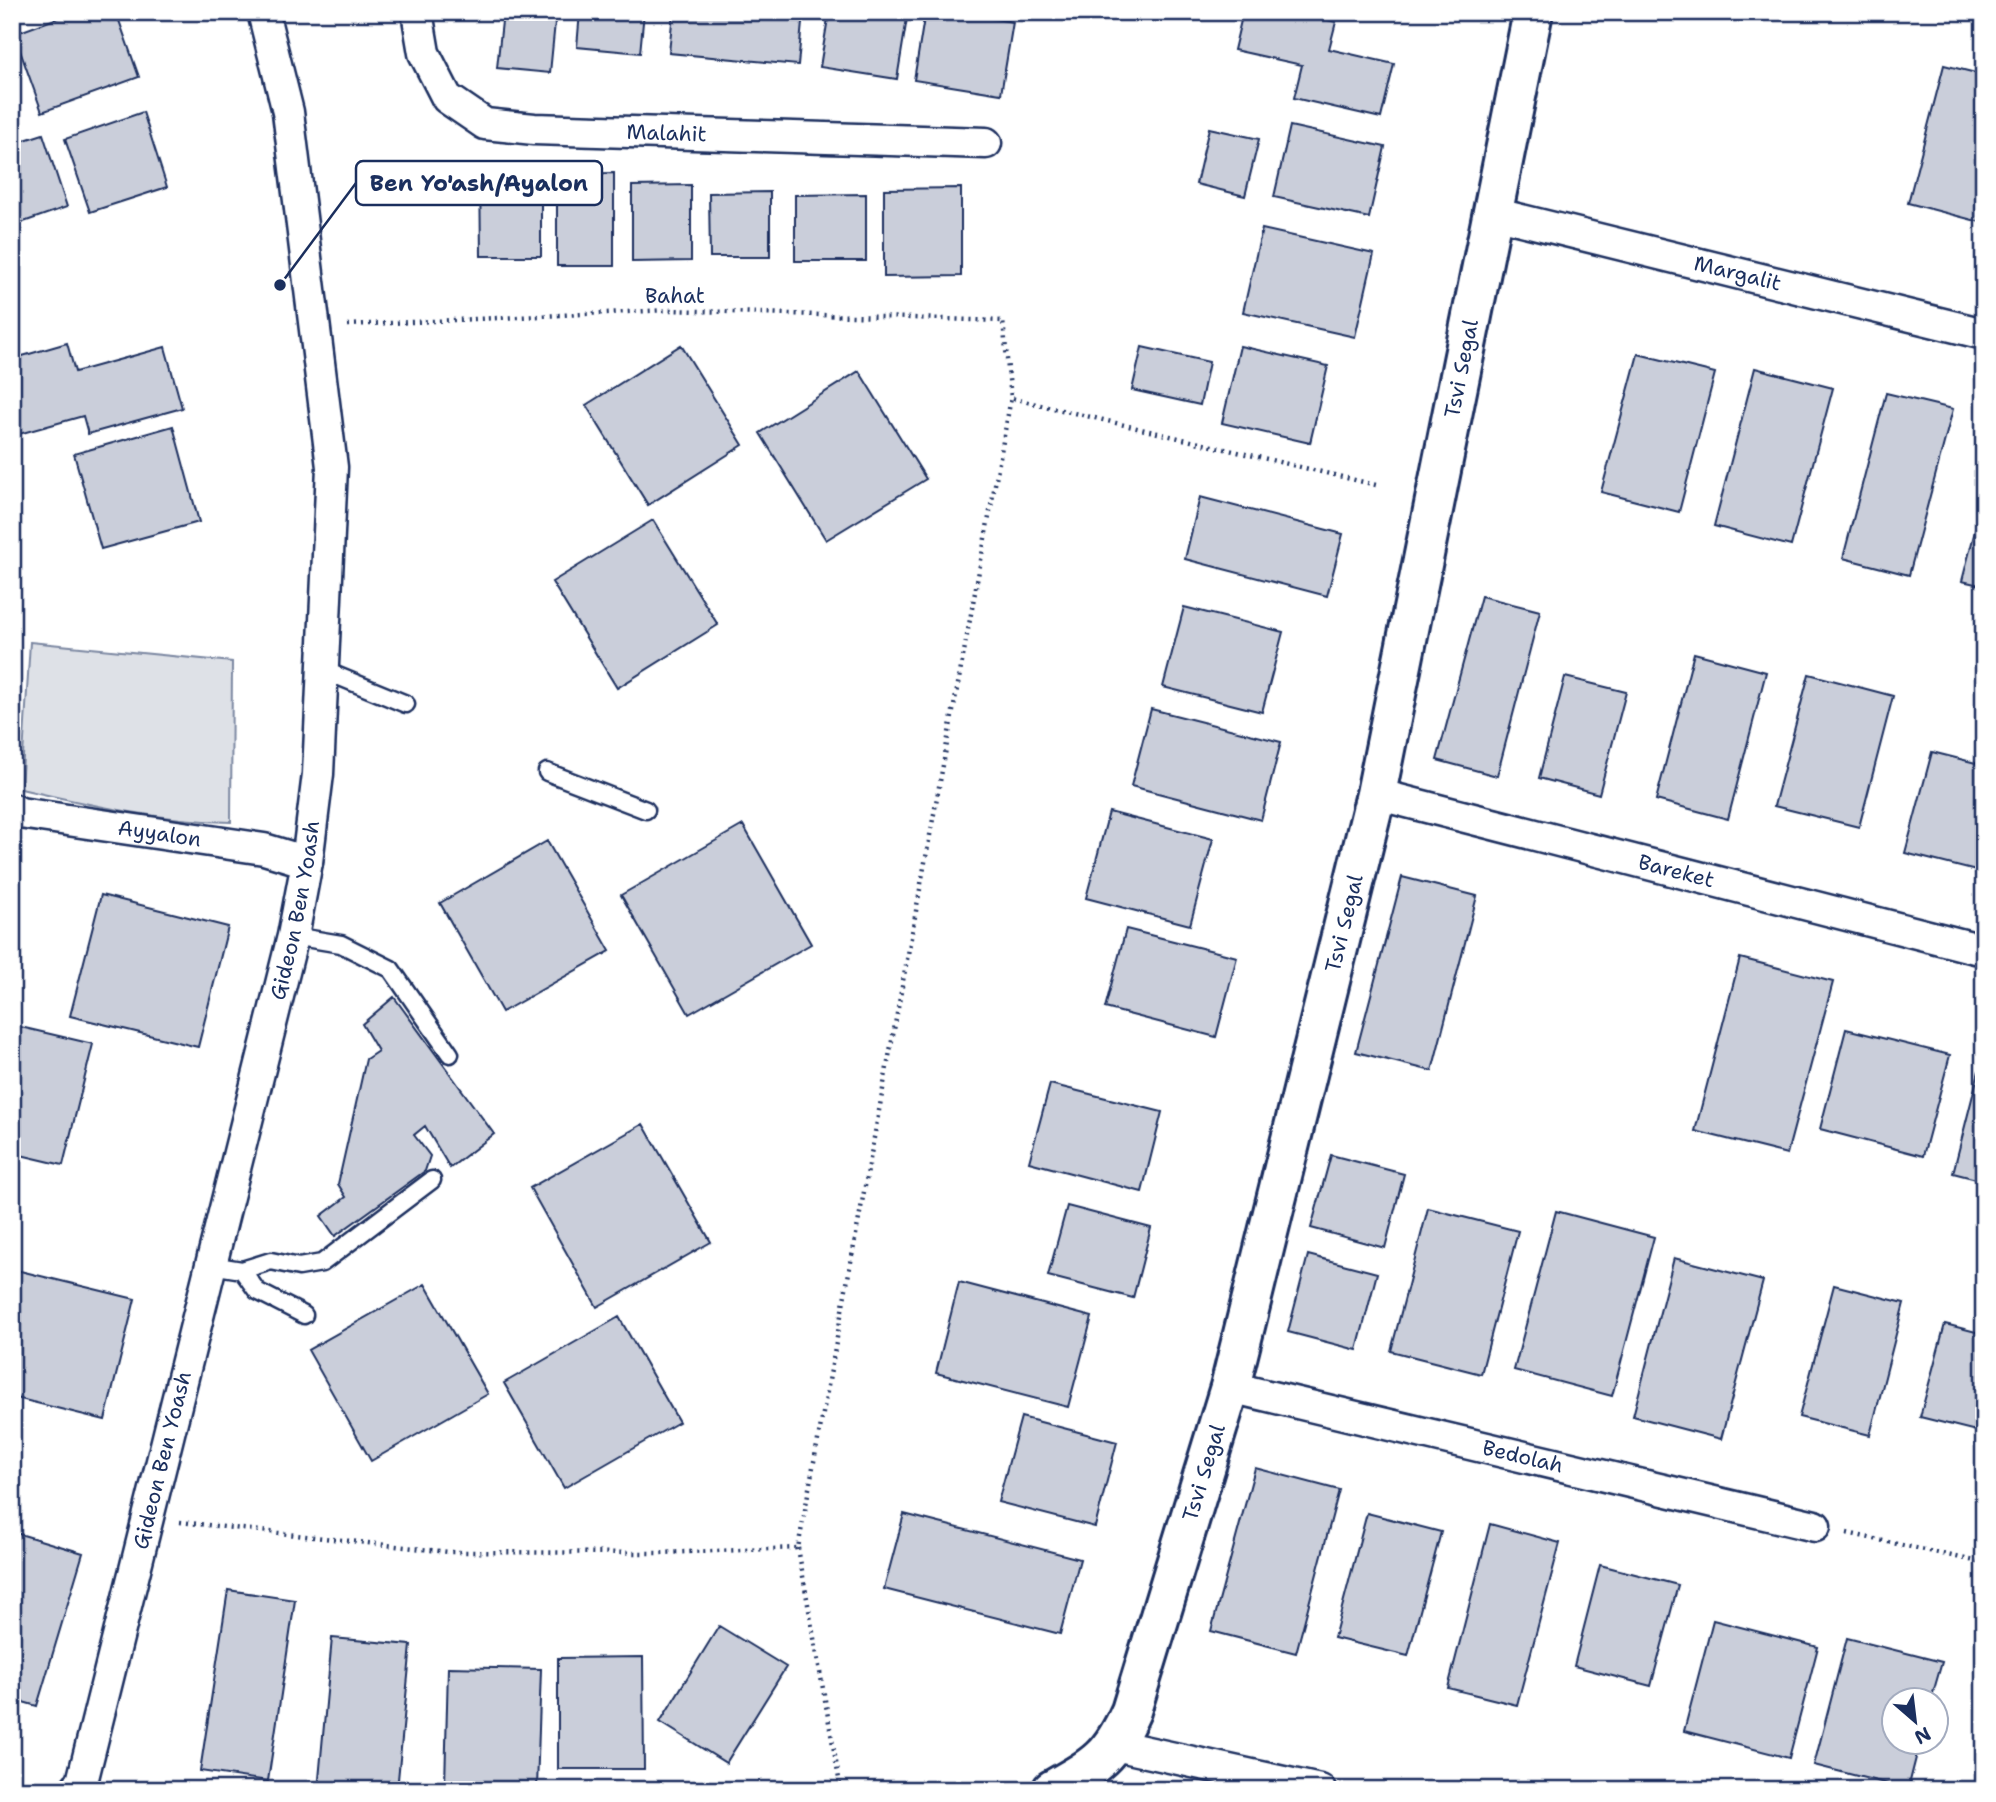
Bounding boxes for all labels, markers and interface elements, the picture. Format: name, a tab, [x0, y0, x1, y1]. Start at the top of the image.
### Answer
street label: Malahit	[626, 118, 707, 148]
callout: Ben Yo'ash/Ayalon	[356, 161, 602, 205]
text: Ben Yo'ash/Ayalon	[370, 168, 588, 198]
street label: Margalit	[1691, 249, 1784, 298]
street label: Bahat	[645, 282, 705, 310]
street label: Tsvi Segal	[1438, 316, 1485, 420]
street label: Ayyalon	[116, 814, 203, 854]
street label: Gideon Ben Yoash	[264, 819, 326, 1003]
street label: Bareket	[1635, 848, 1717, 894]
street label: Tsvi Segal	[1319, 871, 1370, 975]
street label: Gideon Ben Yoash	[127, 1368, 198, 1552]
street label: Tsvi Segal	[1176, 1420, 1232, 1524]
street label: Bedolah	[1480, 1433, 1566, 1480]
north arrow	[1881, 1686, 1951, 1756]
text: N	[1910, 1721, 1935, 1750]

